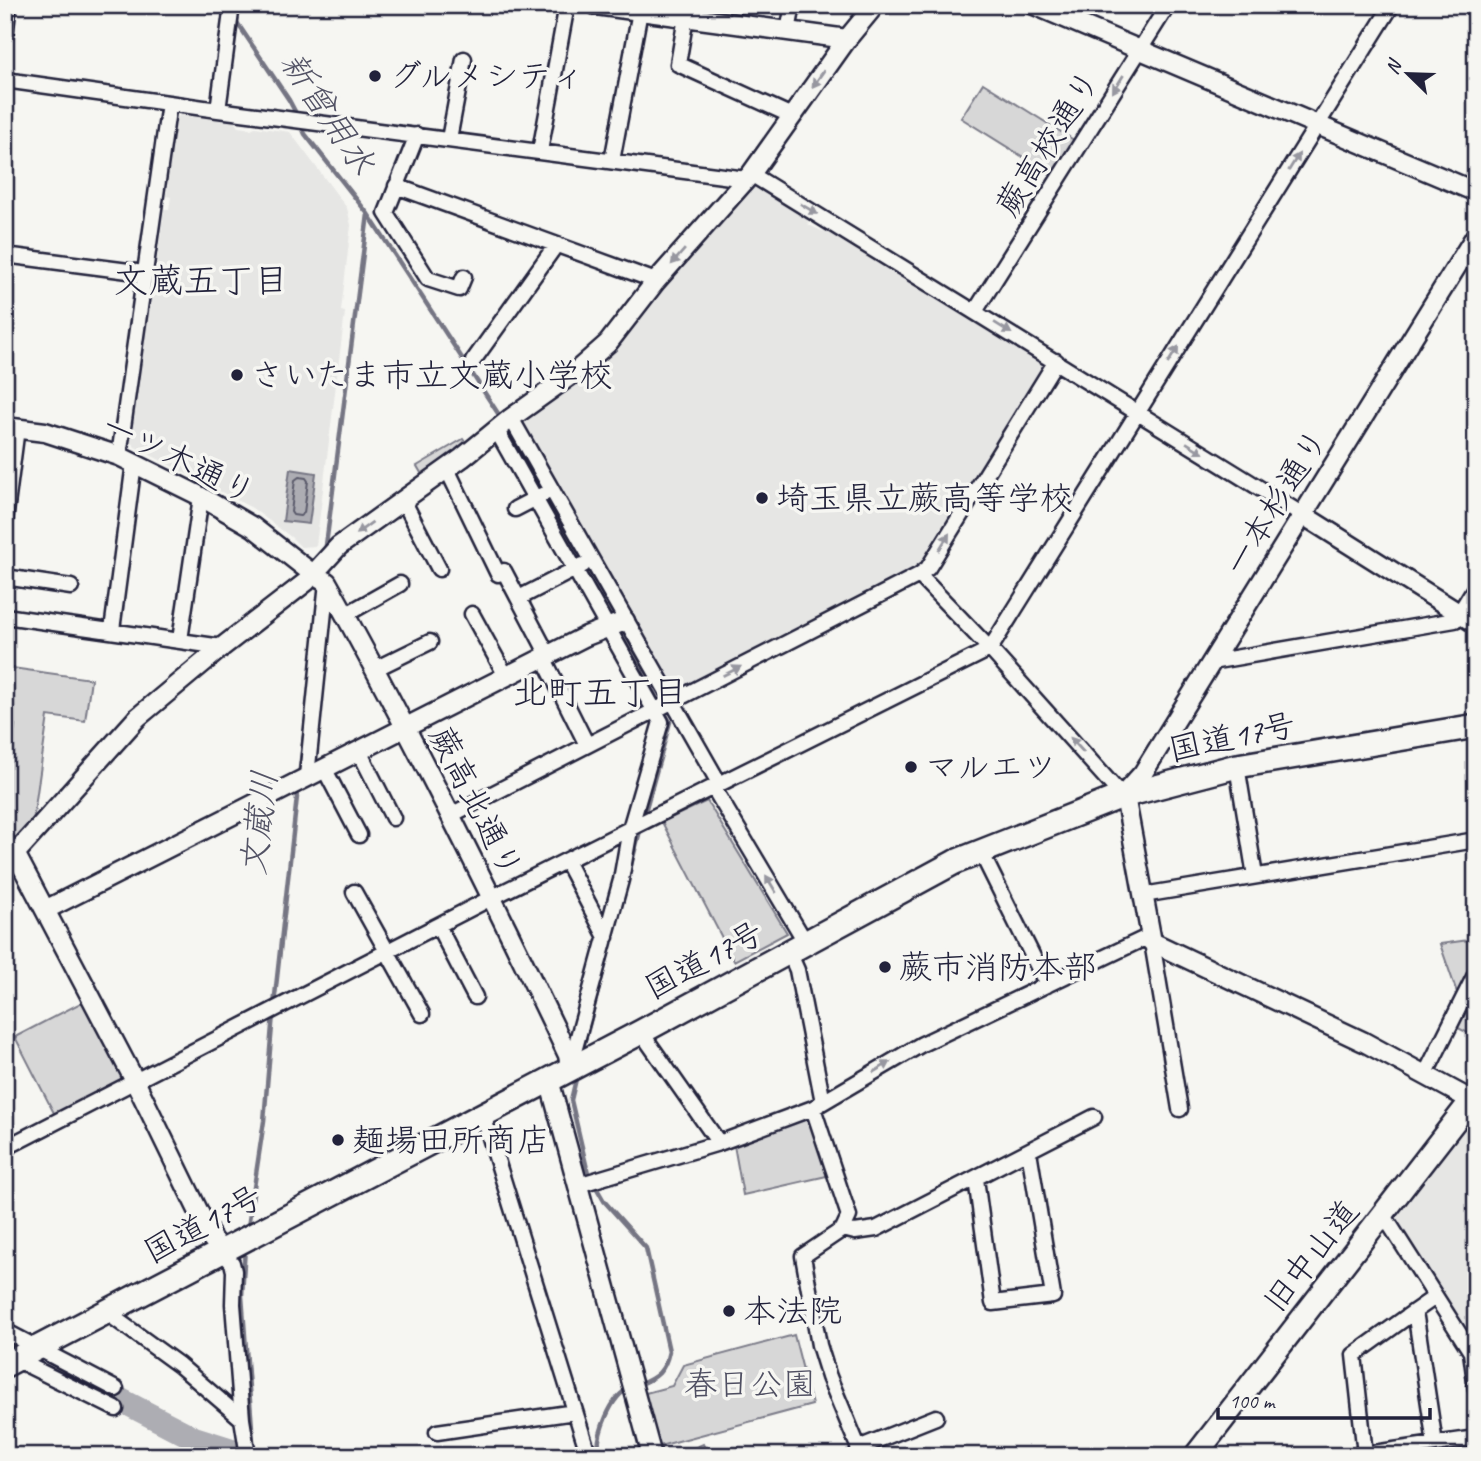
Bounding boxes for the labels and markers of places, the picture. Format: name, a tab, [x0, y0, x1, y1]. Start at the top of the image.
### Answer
place label: グルメシティ	[389, 55, 584, 97]
marker: グルメシティ	[367, 68, 383, 84]
place label: さいたま市立文蔵小学校	[251, 354, 613, 396]
marker: さいたま市立文蔵小学校	[229, 367, 245, 383]
place label: 埼玉県立蕨高等学校	[776, 477, 1073, 519]
marker: 埼玉県立蕨高等学校	[754, 490, 770, 506]
place label: マルエツ	[925, 746, 1056, 788]
marker: マルエツ	[903, 759, 919, 775]
place label: 蕨市消防本部	[899, 946, 1097, 988]
marker: 蕨市消防本部	[877, 959, 893, 975]
place label: 麺場田所商店	[352, 1119, 550, 1161]
marker: 麺場田所商店	[330, 1132, 346, 1148]
place label: 本法院	[743, 1290, 842, 1332]
marker: 本法院	[721, 1303, 737, 1319]

